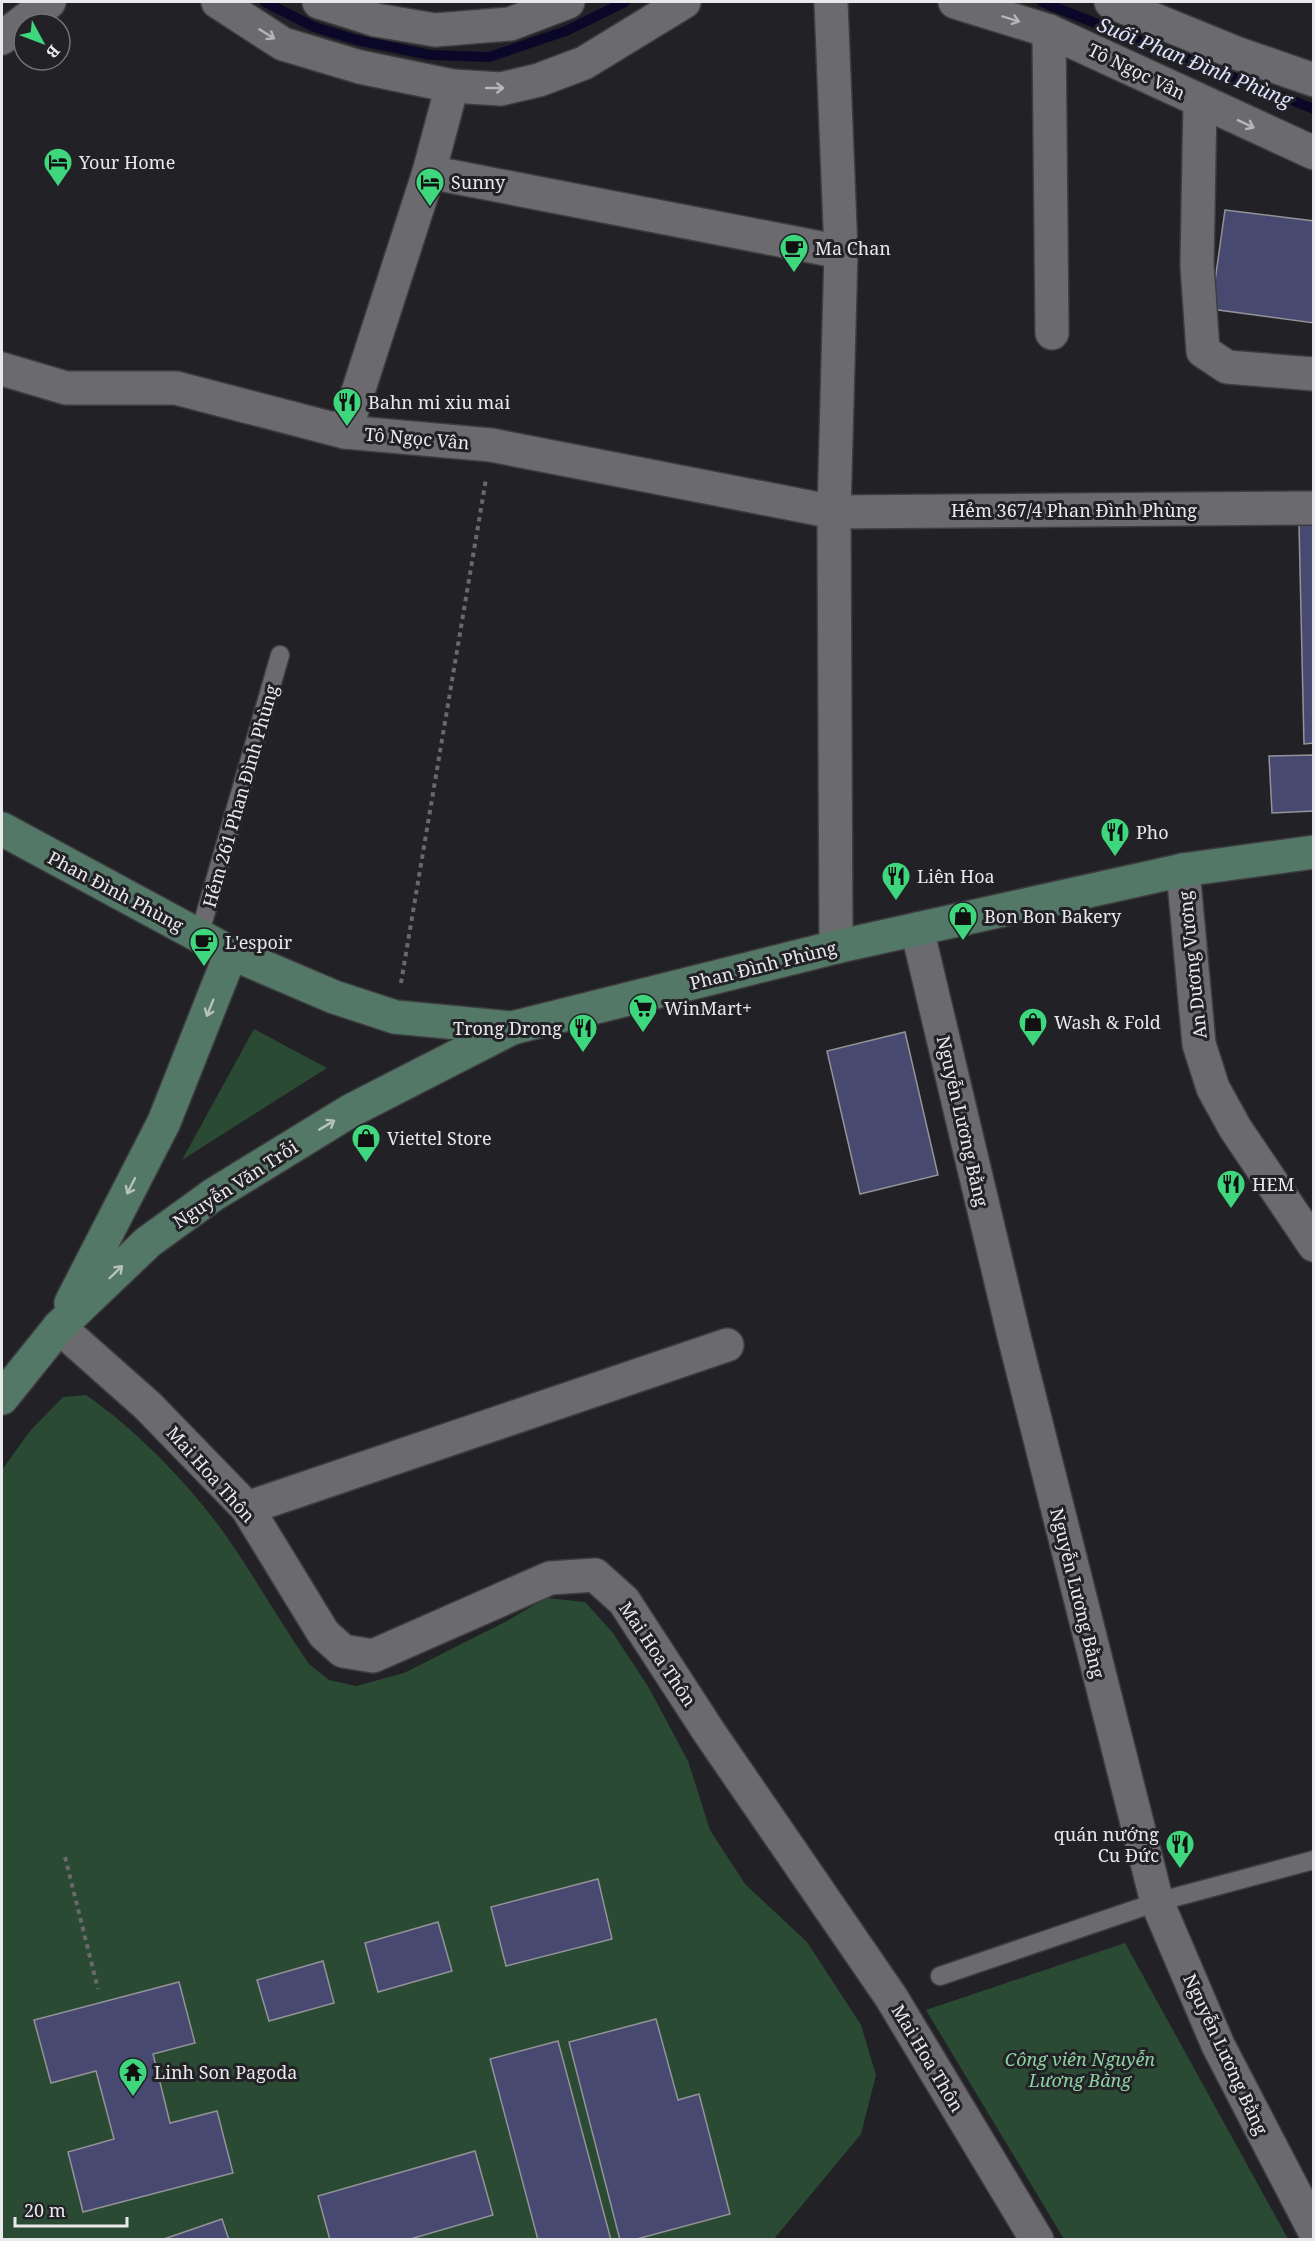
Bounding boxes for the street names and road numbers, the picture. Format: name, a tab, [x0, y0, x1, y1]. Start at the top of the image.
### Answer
street label: Tô Ngọc Vân	[1084, 37, 1190, 105]
street label: Tô Ngọc Vân	[363, 421, 471, 455]
street label: Hẻm 367/4 Phan Đình Phùng	[951, 498, 1197, 522]
street label: Hẻm 261 Phan Đình Phùng	[197, 681, 283, 910]
street label: Phan Đình Phùng	[44, 845, 188, 937]
street label: An Dương Vương	[1172, 890, 1212, 1040]
street label: Phan Đình Phùng	[687, 935, 839, 995]
street label: Nguyễn Lương Bằng	[932, 1033, 994, 1209]
street label: Nguyễn Văn Trỗi	[168, 1135, 302, 1233]
street label: Mai Hoa Thôn	[161, 1421, 261, 1527]
street label: Nguyễn Lương Bằng	[1045, 1505, 1111, 1681]
street label: Mai Hoa Thôn	[614, 1597, 702, 1711]
street label: Nguyễn Lương Bằng	[1178, 1970, 1274, 2139]
street label: Mai Hoa Thôn	[886, 2000, 970, 2117]

